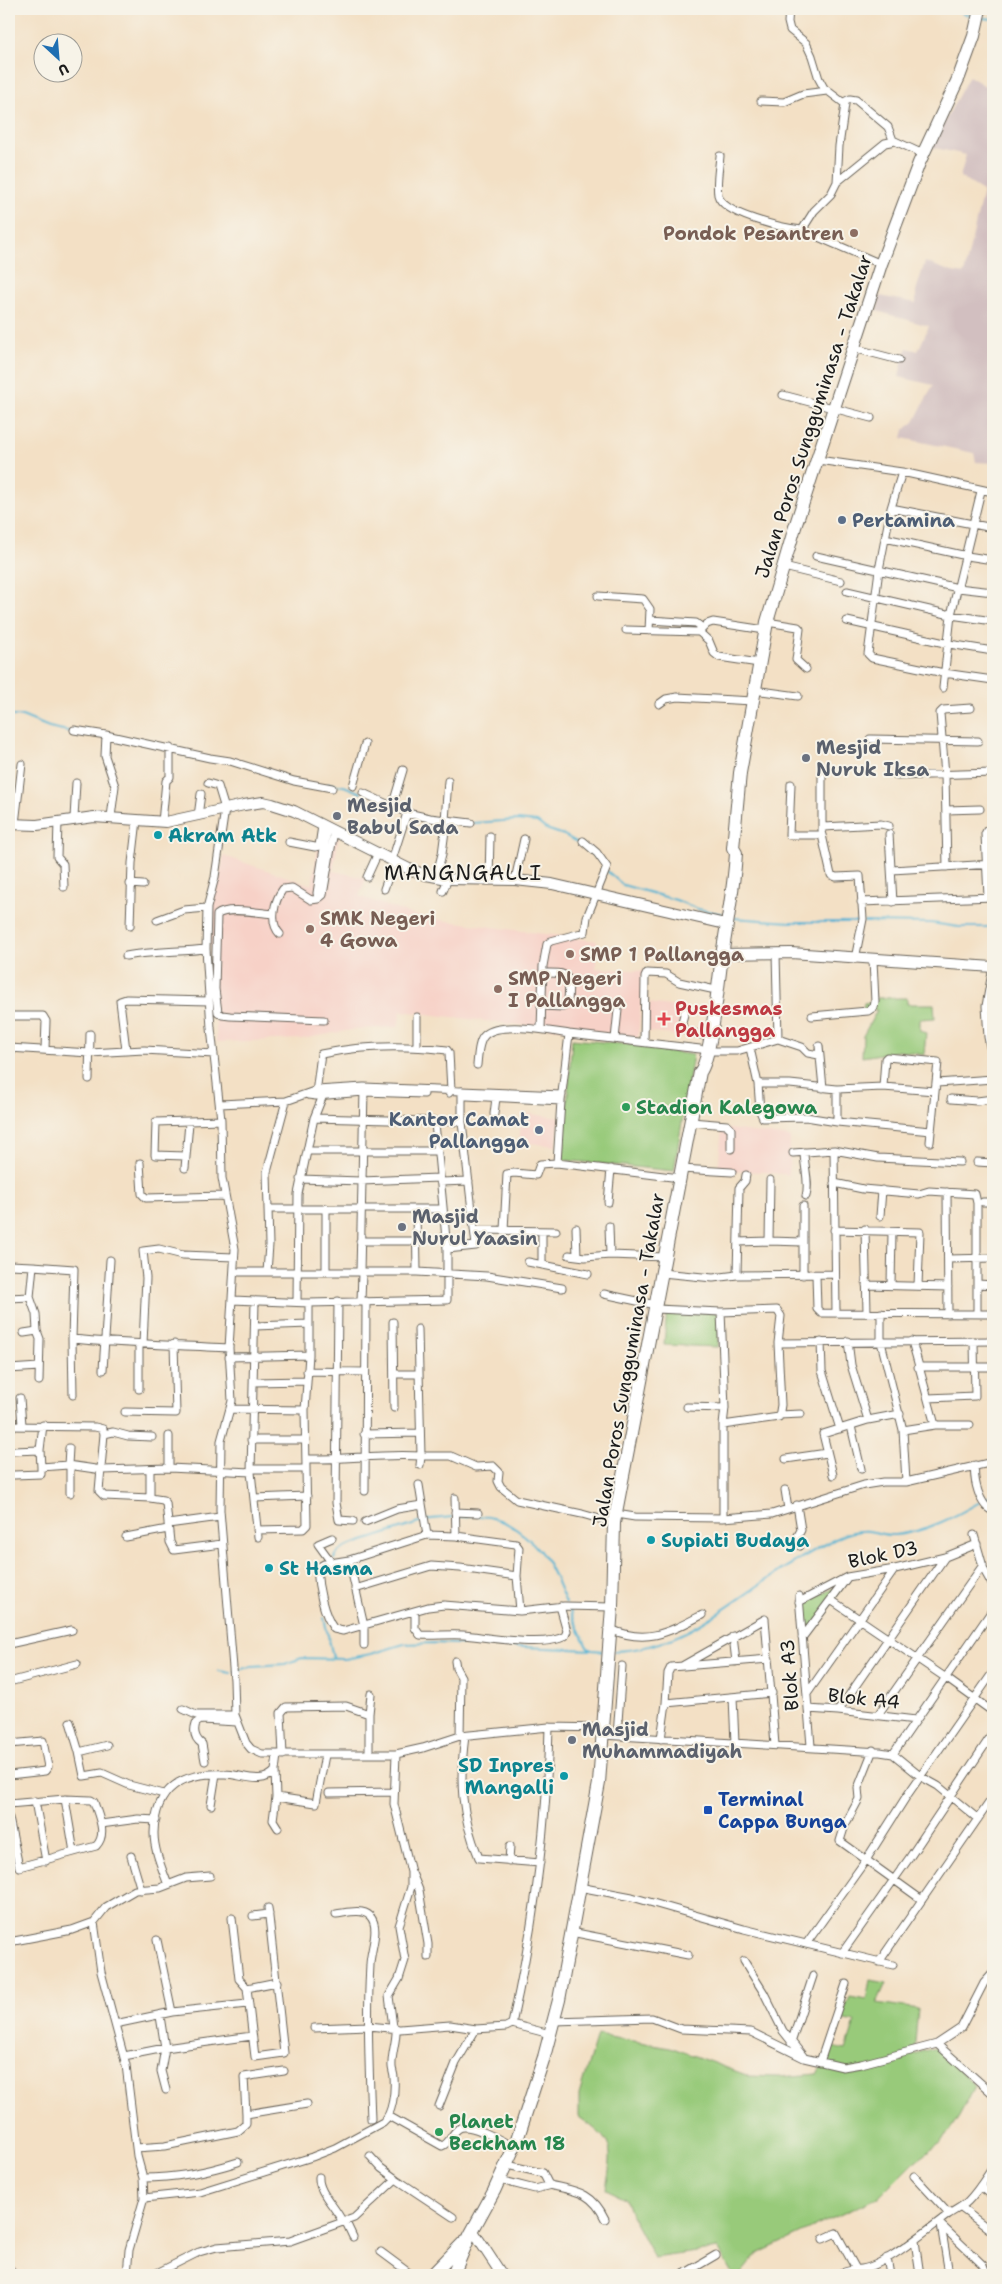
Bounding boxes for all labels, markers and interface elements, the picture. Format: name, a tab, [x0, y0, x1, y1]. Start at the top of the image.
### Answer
north arrow	[32, 32, 82, 82]
text: U	[55, 59, 72, 80]
place label: Pondok Pesantren	[663, 221, 844, 246]
marker: Pondok Pesantren	[848, 227, 860, 239]
street label: Jalan Poros Sungguminasa - Takalar	[749, 251, 878, 581]
place label: Pertamina	[852, 508, 955, 533]
marker: Pertamina	[836, 514, 848, 526]
place label: Mesjid Nuruk Iksa	[816, 735, 929, 782]
marker: Mesjid Nuruk Iksa	[800, 752, 812, 764]
place label: Mesjid Babul Sada	[347, 793, 459, 840]
marker: Mesjid Babul Sada	[331, 810, 343, 822]
place label: Akram Atk	[168, 823, 277, 848]
marker: Akram Atk	[152, 829, 164, 841]
district label: MANGNGALLI	[384, 859, 542, 887]
place label: SMK Negeri 4 Gowa	[320, 906, 435, 953]
marker: SMK Negeri 4 Gowa	[304, 923, 316, 935]
place label: SMP 1 Pallangga	[580, 942, 744, 967]
marker: SMP 1 Pallangga	[564, 948, 576, 960]
place label: SMP Negeri I Pallangga	[508, 966, 626, 1013]
marker: SMP Negeri I Pallangga	[492, 983, 504, 995]
place label: Puskesmas Pallangga	[675, 996, 782, 1043]
marker: Puskesmas Pallangga	[657, 1012, 671, 1026]
place label: Stadion Kalegowa	[636, 1095, 817, 1120]
marker: Stadion Kalegowa	[620, 1101, 632, 1113]
place label: Kantor Camat Pallangga	[389, 1107, 529, 1154]
marker: Kantor Camat Pallangga	[533, 1124, 545, 1136]
street label: Jalan Poros Sungguminasa - Takalar	[587, 1191, 670, 1529]
place label: Masjid Nurul Yaasin	[412, 1204, 538, 1251]
marker: Masjid Nurul Yaasin	[396, 1221, 408, 1233]
place label: Supiati Budaya	[661, 1528, 809, 1553]
marker: Supiati Budaya	[645, 1534, 657, 1546]
street label: Blok D3	[846, 1535, 920, 1574]
place label: St Hasma	[279, 1556, 373, 1581]
marker: St Hasma	[263, 1562, 275, 1574]
street label: Blok A3	[775, 1638, 804, 1712]
street label: Blok A4	[827, 1682, 901, 1715]
place label: Masjid Muhammadiyah	[582, 1717, 742, 1764]
marker: Masjid Muhammadiyah	[566, 1734, 578, 1746]
place label: SD Inpres Mangalli	[458, 1753, 554, 1800]
marker: SD Inpres Mangalli	[558, 1770, 570, 1782]
place label: Terminal Cappa Bunga	[718, 1787, 847, 1834]
marker: Terminal Cappa Bunga	[702, 1804, 714, 1816]
place label: Planet Beckham 18	[449, 2109, 565, 2156]
marker: Planet Beckham 18	[433, 2126, 445, 2138]

